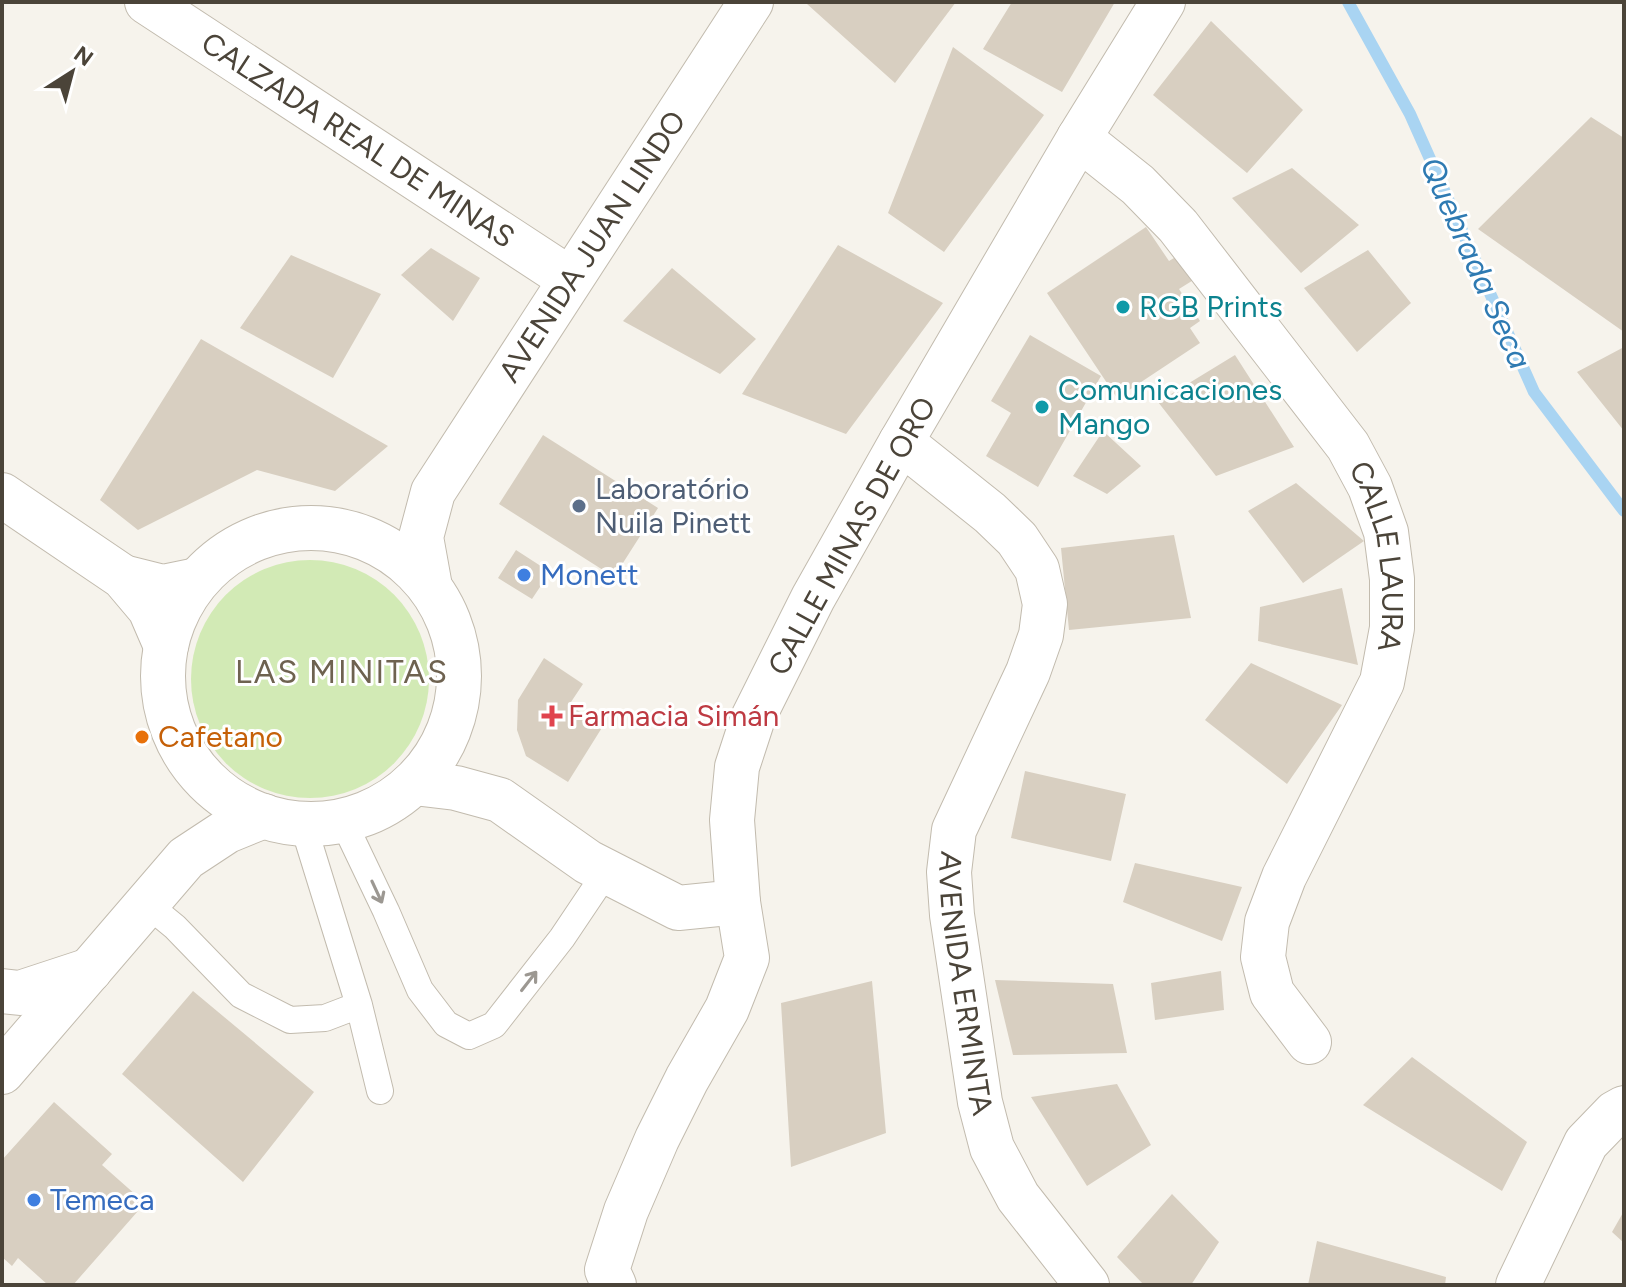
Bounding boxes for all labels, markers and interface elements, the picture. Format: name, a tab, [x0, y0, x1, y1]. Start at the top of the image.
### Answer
street label: CALZADA REAL DE MINAS	[195, 24, 522, 256]
north arrow	[32, 32, 112, 112]
text: N	[69, 40, 98, 72]
street label: AVENIDA JUAN LINDO	[490, 104, 693, 389]
water label: Quebrada Seca	[1412, 151, 1540, 375]
place label: RGB Prints	[1139, 288, 1283, 325]
marker: RGB Prints	[1114, 298, 1132, 316]
place label: Comunicaciones Mango	[1058, 371, 1282, 442]
street label: CALLE MINAS DE ORO	[760, 390, 943, 681]
marker: Comunicaciones Mango	[1033, 398, 1051, 416]
street label: CALLE LAURA	[1342, 455, 1411, 656]
place label: Laboratório Nuila Pinett	[595, 470, 751, 541]
marker: Laboratório Nuila Pinett	[570, 497, 588, 515]
place label: Monett	[540, 556, 639, 593]
marker: Monett	[515, 566, 533, 584]
district label: LAS MINITAS	[235, 653, 449, 691]
place label: Farmacia Simán	[568, 697, 779, 734]
marker: Farmacia Simán	[543, 707, 561, 725]
place label: Cafetano	[158, 718, 283, 755]
marker: Cafetano	[133, 728, 151, 746]
street label: AVENIDA ERMINTA	[931, 850, 1002, 1120]
one-way arrow	[370, 879, 385, 903]
one-way arrow	[520, 971, 537, 992]
place label: Temeca	[50, 1181, 155, 1218]
marker: Temeca	[25, 1191, 43, 1209]

